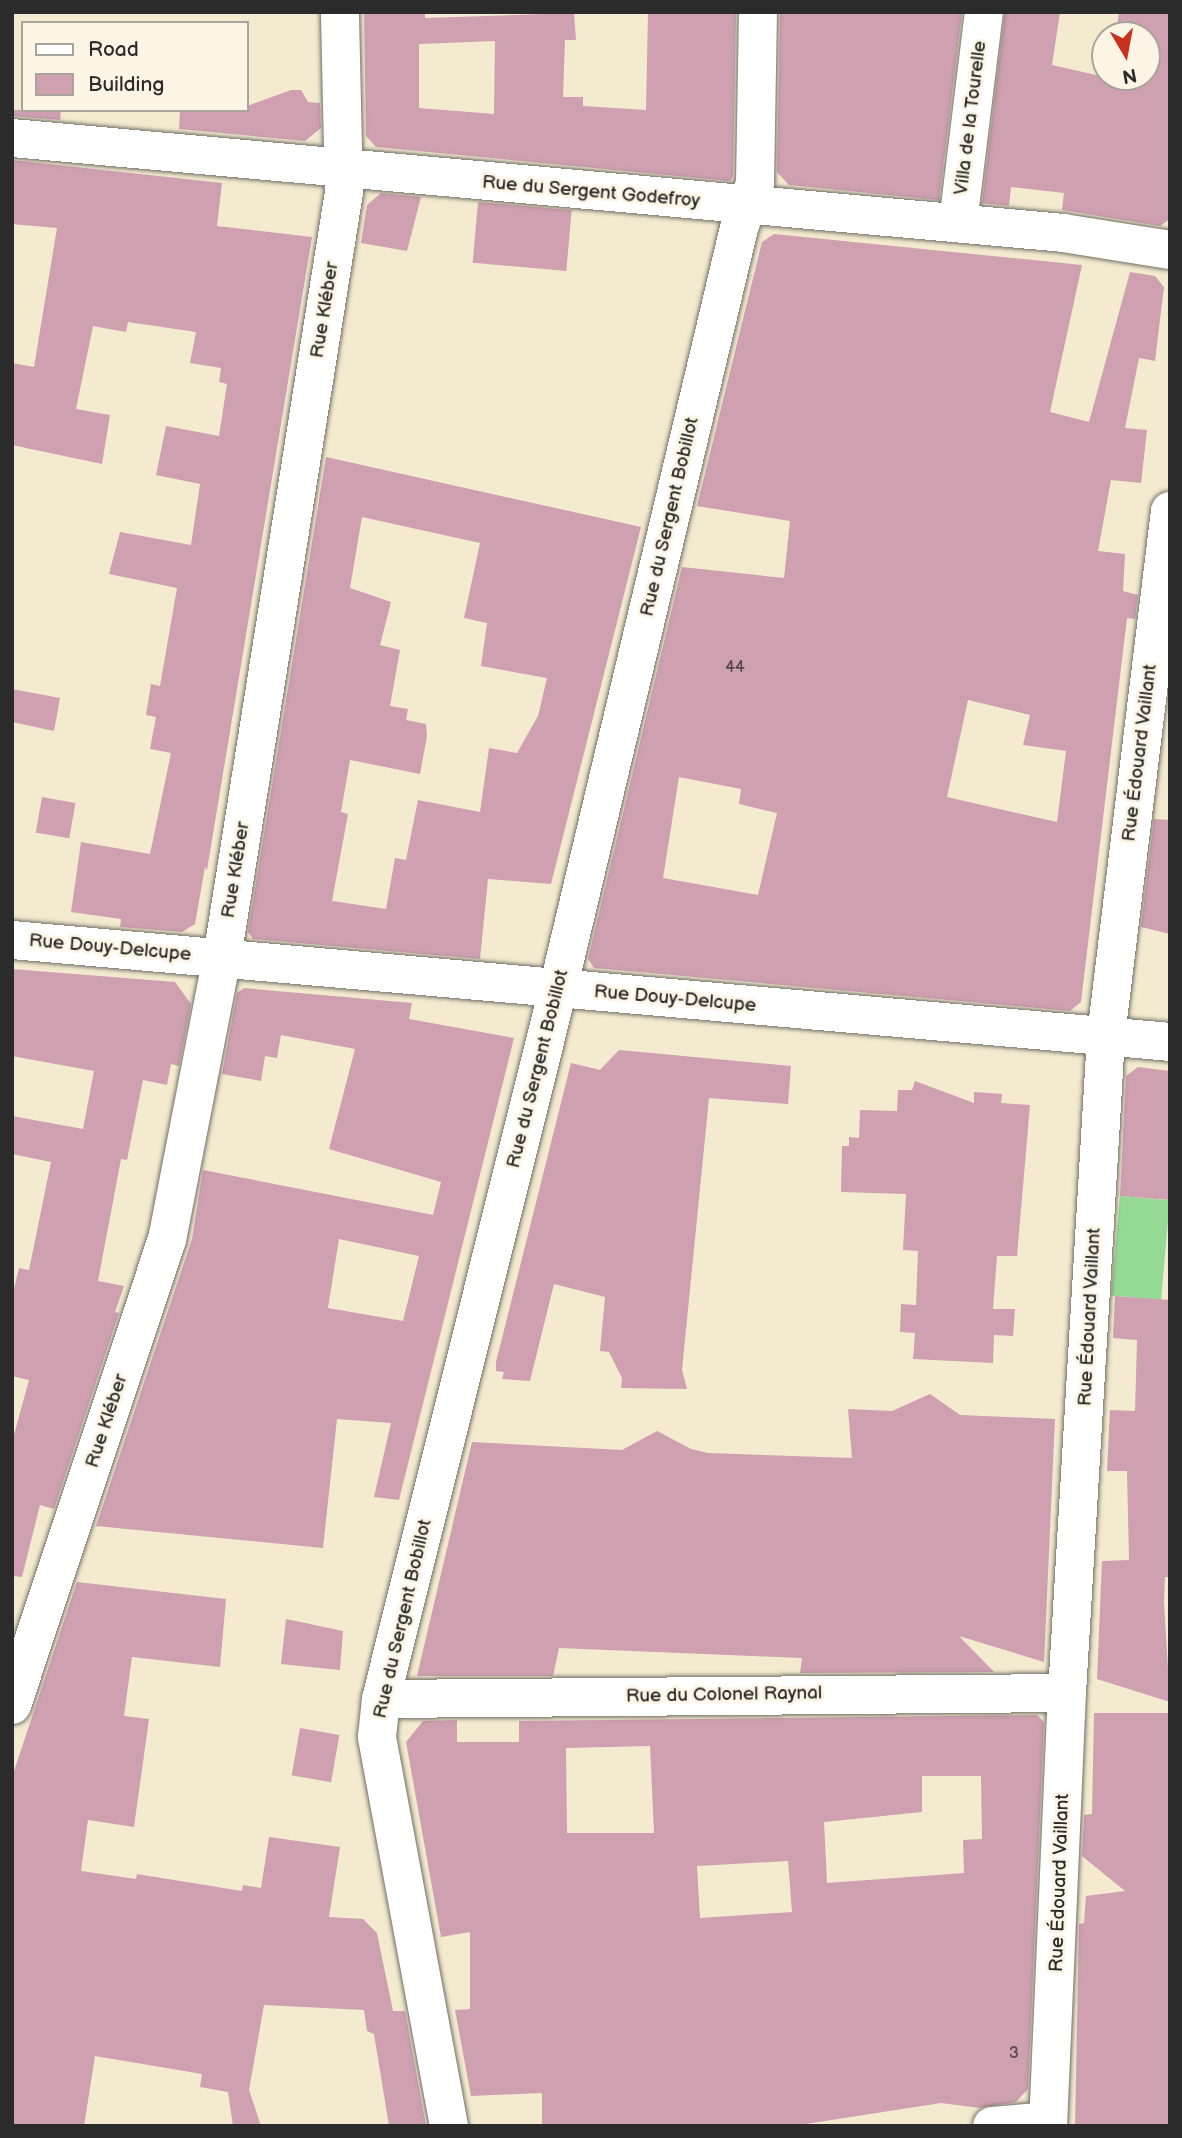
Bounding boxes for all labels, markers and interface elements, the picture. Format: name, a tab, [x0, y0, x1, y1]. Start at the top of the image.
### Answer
legend	[21, 21, 248, 112]
north arrow	[1091, 21, 1161, 91]
text: Road	[88, 37, 139, 62]
street label: Villa de la Tourelle	[950, 39, 992, 197]
text: N	[1120, 63, 1138, 88]
text: Building	[88, 72, 164, 97]
street label: Rue du Sergent Godefroy	[481, 171, 701, 213]
street label: Rue Kléber	[306, 260, 344, 360]
street label: Rue du Sergent Bobillot	[636, 415, 704, 619]
house number: 44	[725, 658, 745, 678]
street label: Rue Édouard Vaillant	[1118, 663, 1162, 843]
street label: Rue Kléber	[217, 820, 255, 920]
street label: Rue Douy-Delcupe	[28, 930, 192, 966]
street label: Rue du Sergent Bobillot	[502, 967, 574, 1171]
street label: Rue Douy-Delcupe	[593, 981, 757, 1017]
street label: Rue Édouard Vaillant	[1074, 1227, 1106, 1407]
street label: Rue Kléber	[81, 1371, 133, 1471]
street label: Rue du Sergent Bobillot	[369, 1517, 437, 1721]
street label: Rue du Colonel Raynal	[626, 1682, 822, 1708]
street label: Rue Édouard Vaillant	[1045, 1793, 1075, 1973]
house number: 3	[1009, 2044, 1019, 2064]

